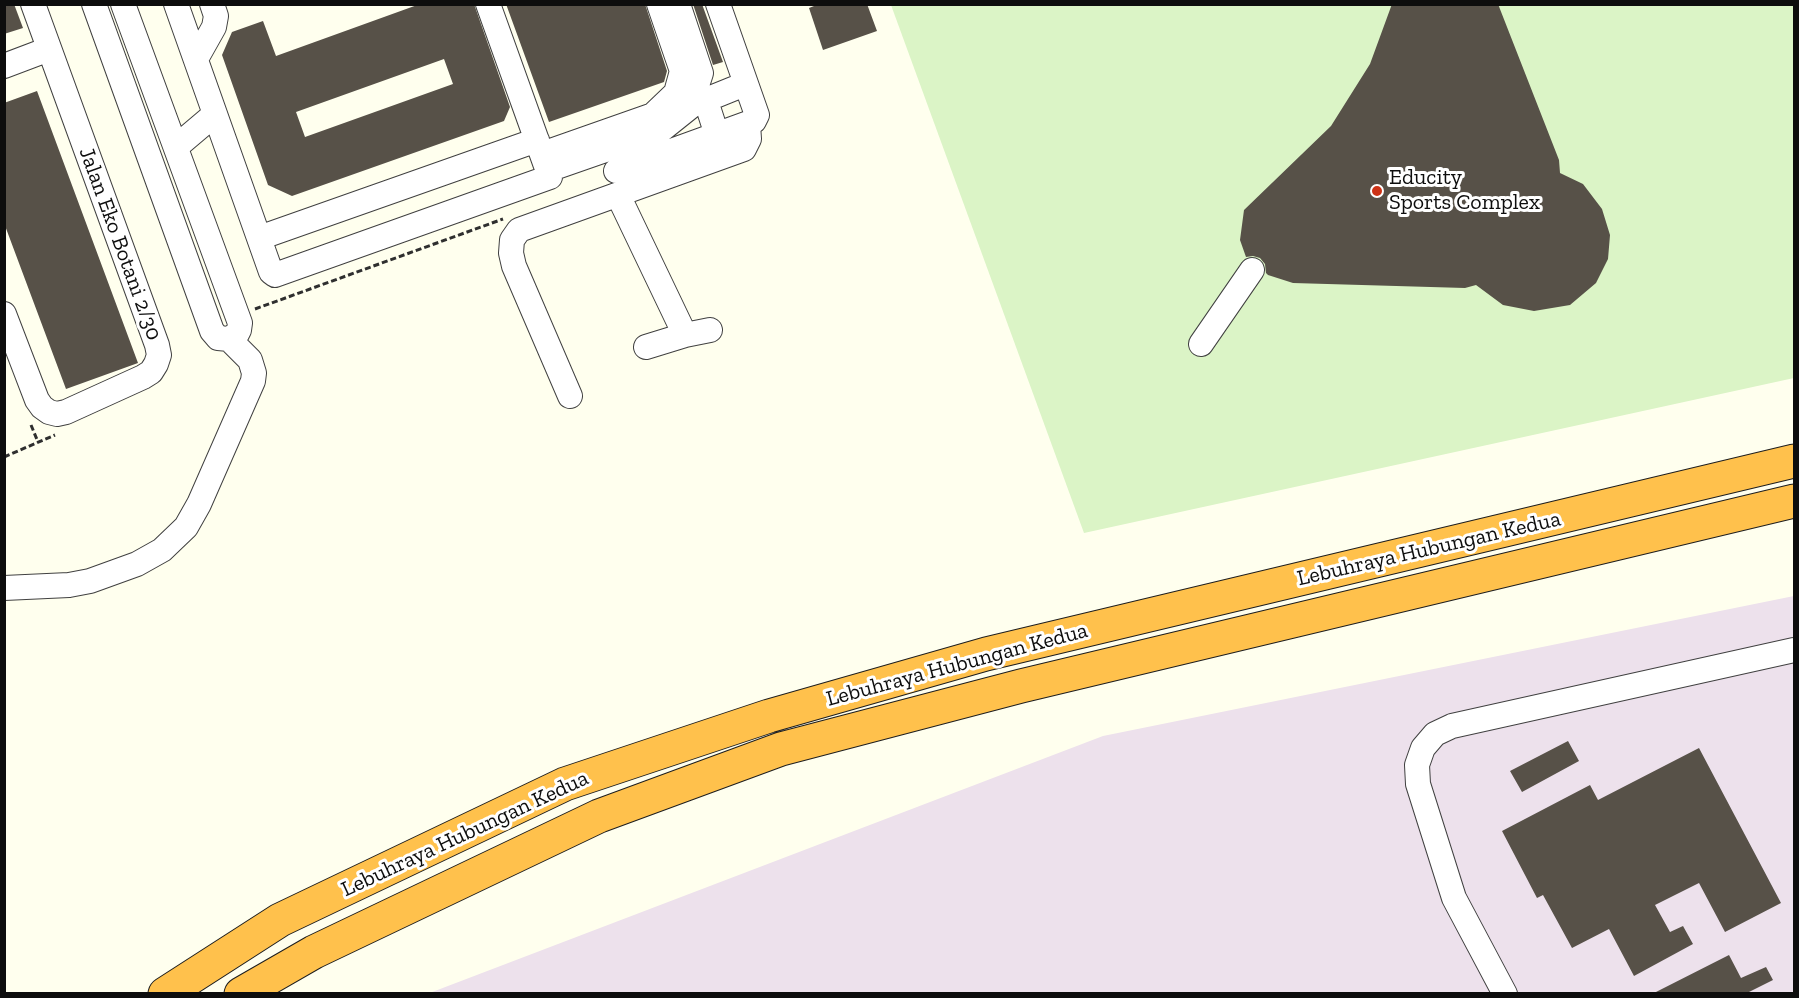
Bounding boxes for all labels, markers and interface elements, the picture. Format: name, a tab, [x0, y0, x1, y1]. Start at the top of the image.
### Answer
street label: Jalan Eko Botani 2/30	[73, 144, 167, 344]
place label: Educity Sports Complex	[1389, 165, 1540, 216]
marker: Educity Sports Complex	[1370, 184, 1384, 198]
street label: Lebuhraya Hubungan Kedua	[1295, 506, 1563, 592]
street label: Lebuhraya Hubungan Kedua	[823, 617, 1091, 713]
street label: Lebuhraya Hubungan Kedua	[337, 765, 593, 903]

